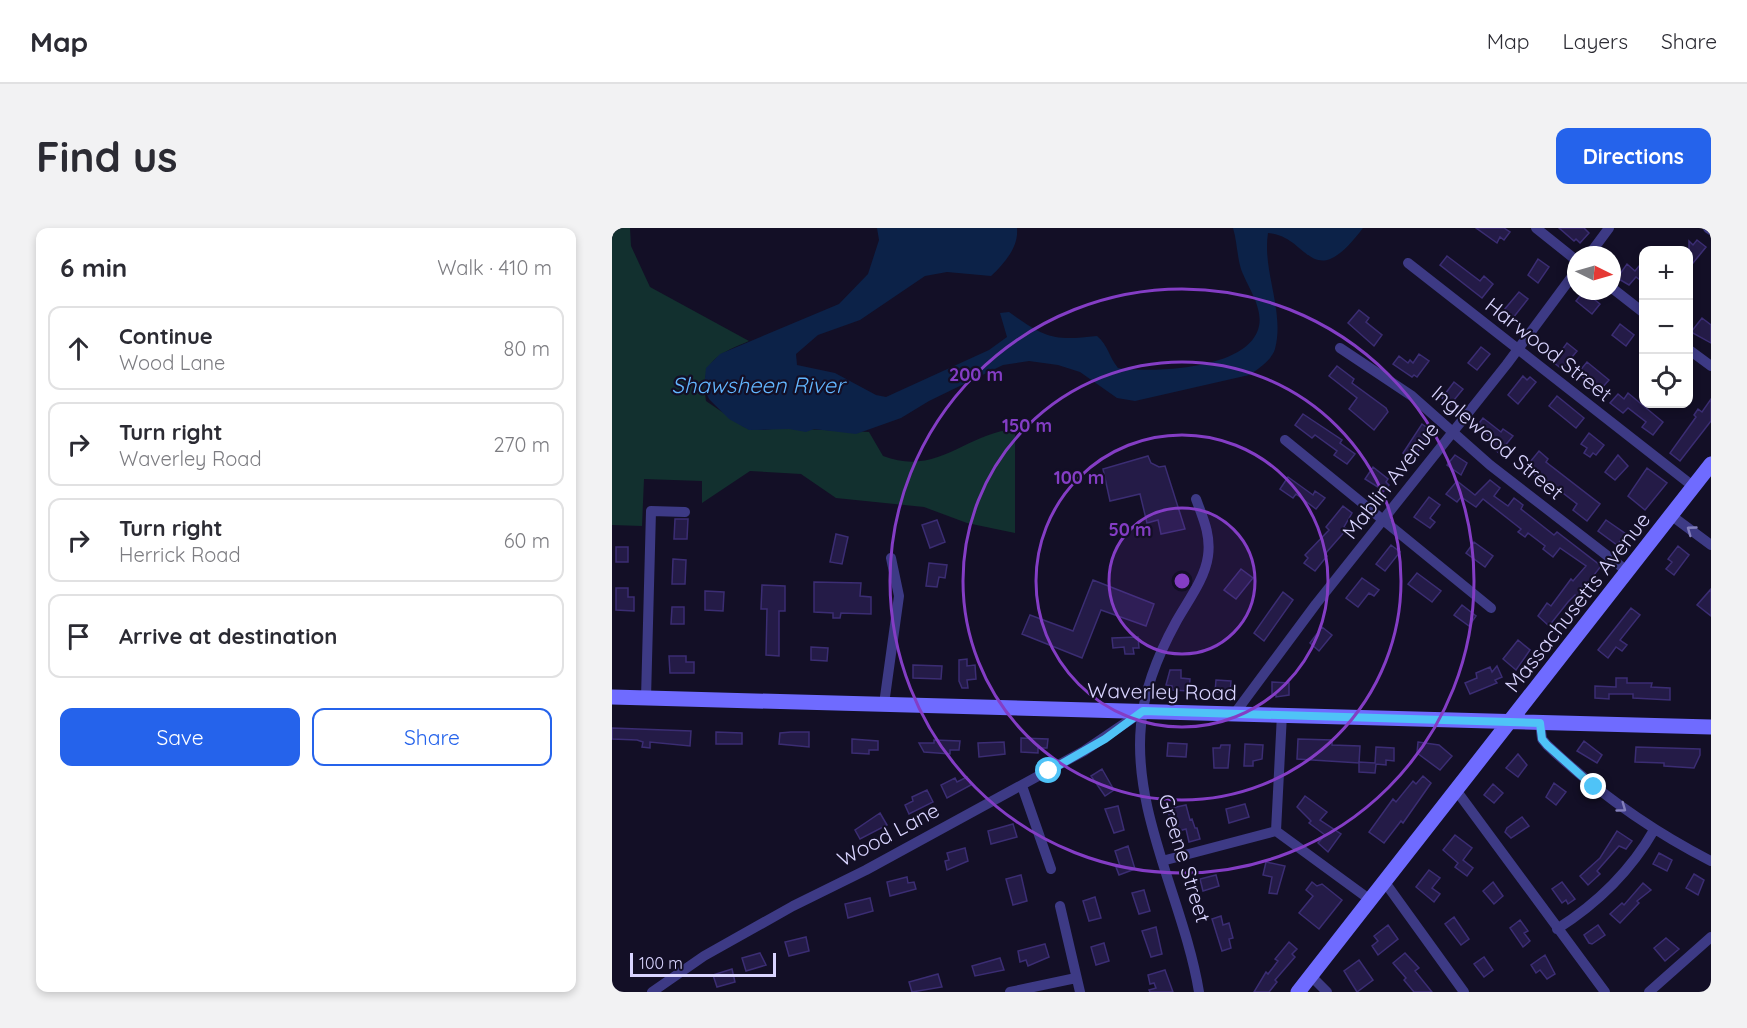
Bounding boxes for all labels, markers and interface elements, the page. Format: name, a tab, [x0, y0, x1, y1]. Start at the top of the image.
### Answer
text: Map	[30, 24, 88, 59]
text: Map	[1487, 28, 1530, 54]
text: Layers	[1563, 28, 1628, 54]
text: Share	[1661, 28, 1717, 54]
button: Directions	[1556, 128, 1711, 184]
text: Find us	[36, 130, 178, 183]
north arrow	[1567, 246, 1621, 300]
map controls	[1639, 246, 1693, 408]
button: +	[1639, 246, 1693, 300]
text: 6 min	[60, 251, 127, 284]
text: Walk · 410 m	[437, 255, 552, 280]
street label: Harwood Street	[1480, 291, 1618, 407]
button: −	[1639, 300, 1693, 354]
text: Continue	[119, 322, 213, 350]
icon: ahead	[62, 332, 95, 365]
text: 80 m	[504, 336, 550, 361]
text: Wood Lane	[119, 350, 225, 375]
button: locate	[1639, 354, 1693, 408]
text: 200 m	[949, 363, 1003, 386]
water label: Shawsheen River	[672, 371, 847, 399]
street label: Inglewood Street	[1427, 379, 1569, 505]
text: 150 m	[1002, 414, 1052, 437]
street label: Mablin Avenue	[1336, 416, 1444, 544]
text: Turn right	[119, 418, 223, 446]
icon: right	[62, 428, 95, 461]
text: 270 m	[493, 432, 550, 457]
text: Waverley Road	[119, 446, 262, 471]
text: 100 m	[1054, 466, 1104, 489]
street label: Massachusetts Avenue	[1499, 507, 1655, 697]
text: Turn right	[119, 514, 223, 542]
text: 50 m	[1108, 518, 1152, 541]
icon: right	[62, 524, 95, 557]
one-way arrow	[1687, 527, 1698, 538]
text: 60 m	[504, 528, 550, 553]
text: Herrick Road	[119, 542, 241, 567]
centre of rings	[1172, 571, 1192, 591]
icon: arrive	[62, 620, 95, 653]
text: Arrive at destination	[119, 622, 337, 650]
street label: Waverley Road	[1087, 677, 1237, 705]
button: Save	[60, 708, 300, 766]
button: Share	[312, 708, 552, 766]
route start	[1035, 757, 1061, 783]
route end	[1580, 773, 1606, 799]
street label: Greene Street	[1153, 791, 1217, 925]
street label: Wood Lane	[833, 796, 943, 872]
one-way arrow	[1615, 800, 1626, 811]
scale bar	[630, 950, 776, 978]
text: 100 m	[639, 953, 683, 973]

